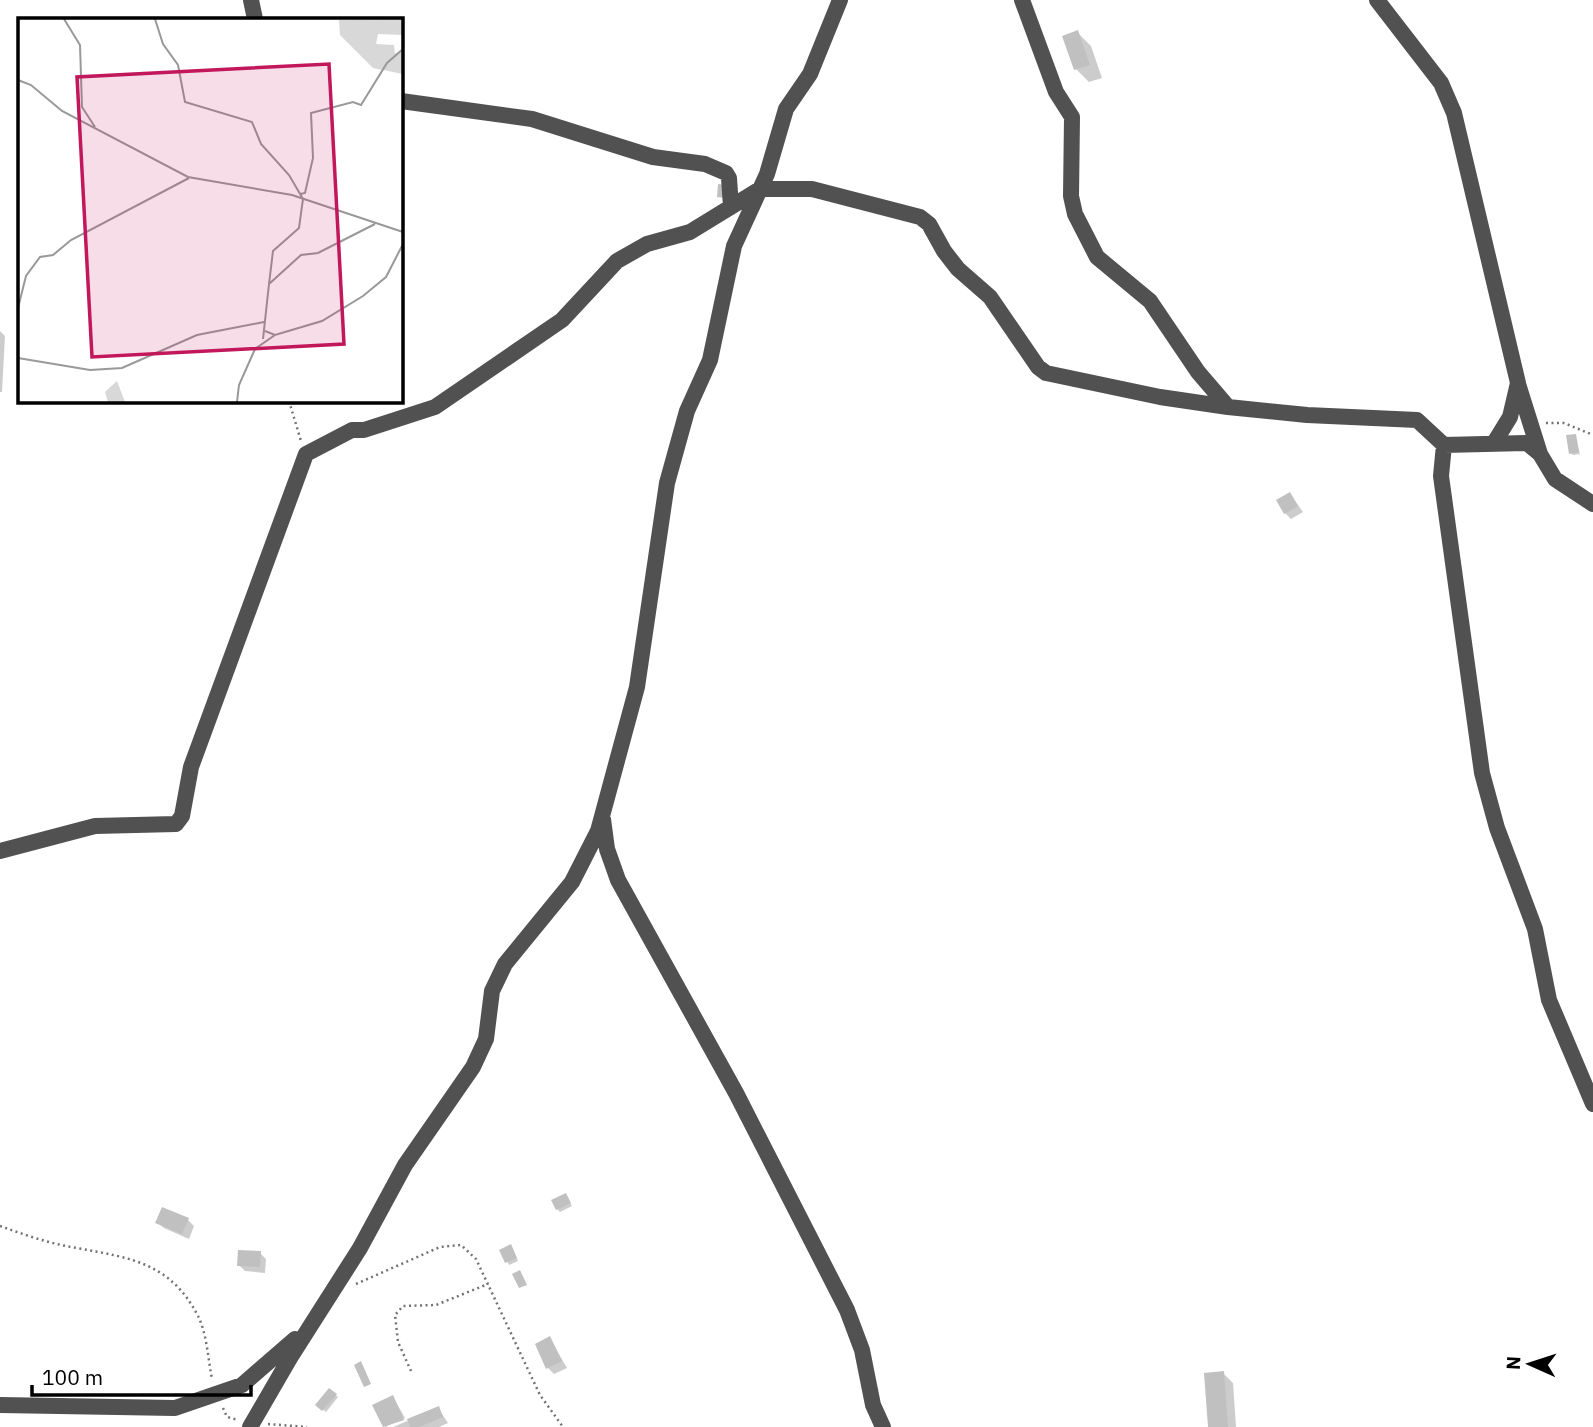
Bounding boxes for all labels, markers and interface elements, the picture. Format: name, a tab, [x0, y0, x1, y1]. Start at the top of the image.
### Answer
inset map	[18, 18, 402, 402]
north arrow	[1495, 1329, 1565, 1399]
scale bar	[32, 1354, 250, 1398]
text: N	[1501, 1356, 1525, 1371]
text: 100 m	[42, 1363, 103, 1391]

